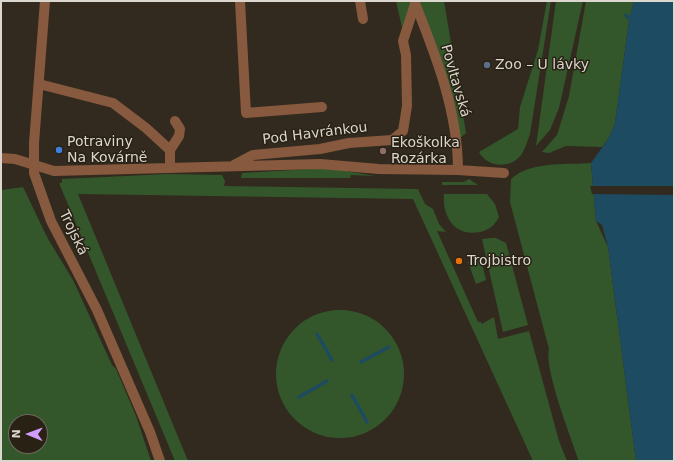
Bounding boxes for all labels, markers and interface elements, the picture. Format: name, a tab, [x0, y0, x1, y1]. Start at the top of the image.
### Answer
street label: Povltavská	[437, 43, 473, 119]
place label: Zoo – U lávky	[495, 57, 589, 73]
marker: Zoo – U lávky	[482, 60, 492, 70]
street label: Pod Havránkou	[262, 119, 368, 149]
place label: Potraviny Na Kovárně	[67, 134, 147, 166]
place label: Ekoškolka Rozárka	[391, 135, 460, 168]
marker: Potraviny Na Kovárně	[54, 145, 64, 155]
marker: Ekoškolka Rozárka	[378, 146, 388, 156]
street label: Trojská	[55, 208, 91, 258]
place label: Trojbistro	[467, 253, 531, 269]
marker: Trojbistro	[454, 256, 464, 266]
north arrow	[8, 414, 48, 454]
text: N	[10, 429, 23, 439]

